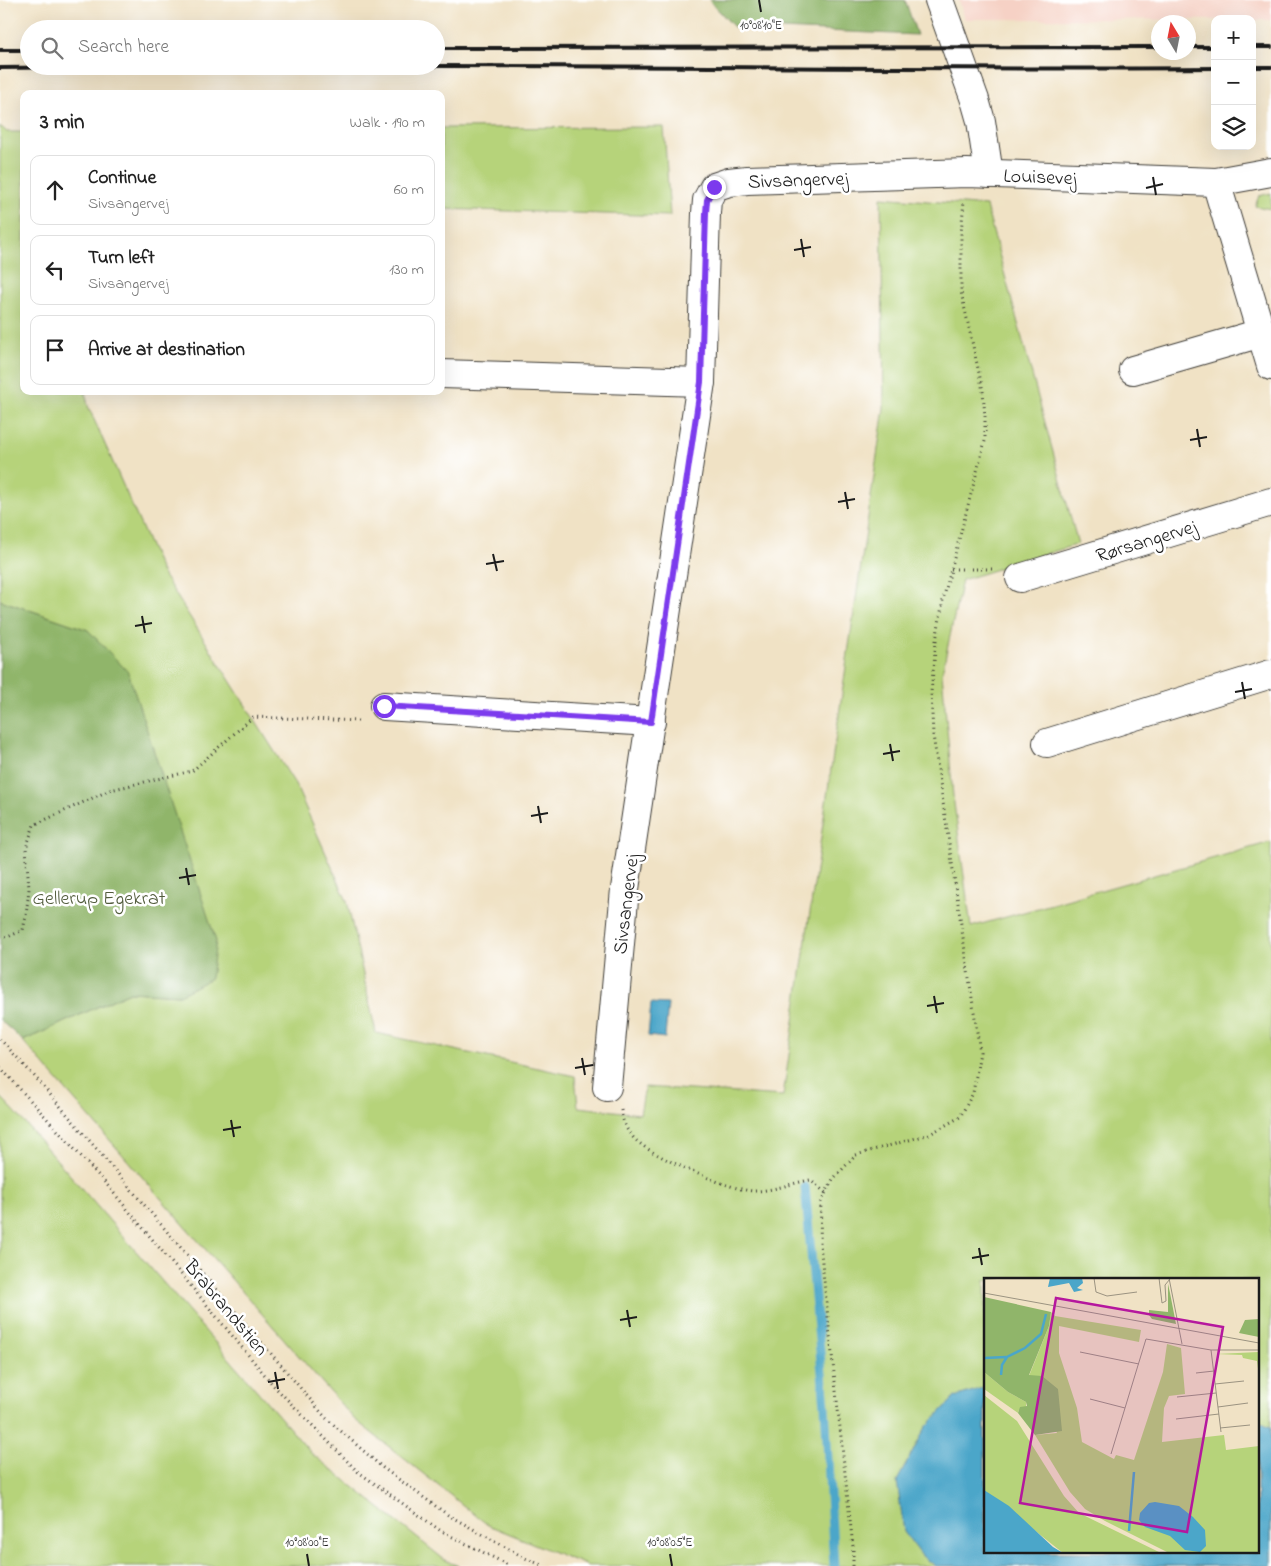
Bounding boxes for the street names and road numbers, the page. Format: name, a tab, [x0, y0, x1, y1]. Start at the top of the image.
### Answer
street label: Louisevej	[1003, 163, 1078, 194]
street label: Sivsangervej	[747, 165, 850, 199]
street label: Rørsangervej	[1093, 513, 1202, 572]
street label: Sivsangervej	[607, 852, 649, 956]
street label: Brabrandstien	[175, 1253, 274, 1363]

